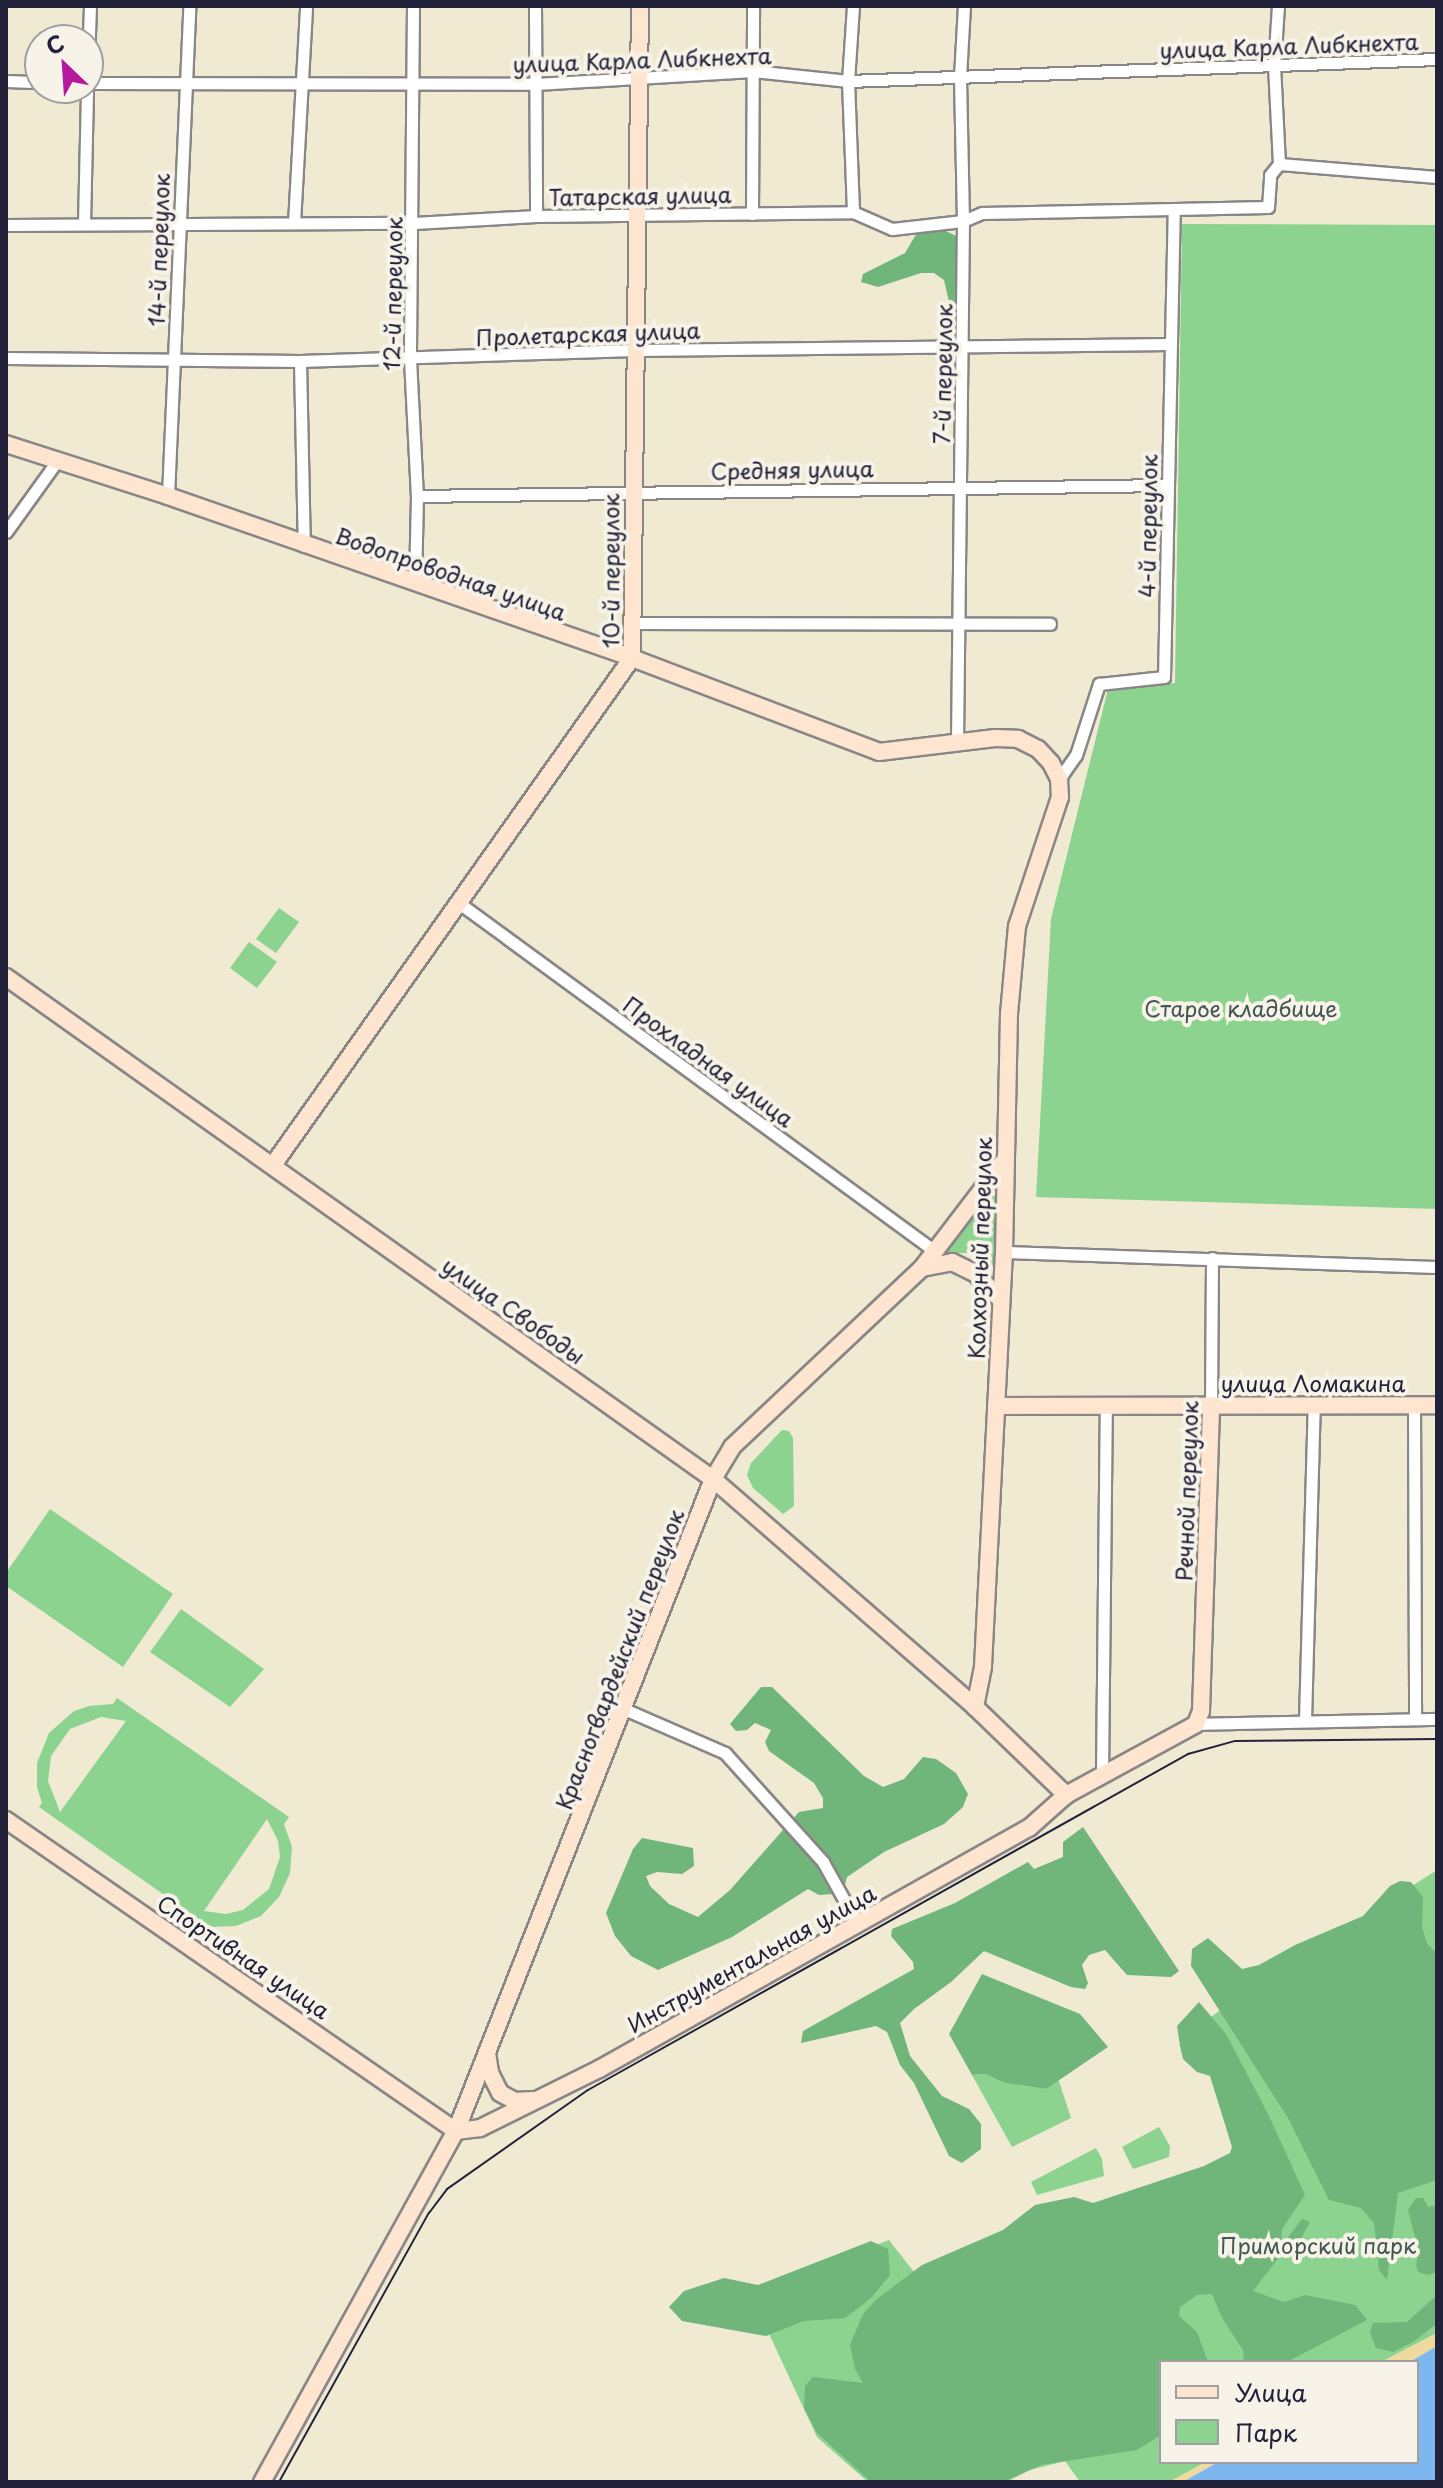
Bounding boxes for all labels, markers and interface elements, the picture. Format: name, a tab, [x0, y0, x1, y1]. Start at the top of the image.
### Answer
north arrow	[24, 24, 104, 104]
text: С	[40, 25, 69, 62]
street label: улица Карла Либкнехта	[1159, 27, 1419, 63]
street label: улица Карла Либкнехта	[512, 41, 772, 77]
street label: 14-й переулок	[142, 173, 174, 327]
street label: Татарская улица	[548, 180, 732, 210]
street label: 12-й переулок	[377, 217, 407, 371]
street label: 7-й переулок	[928, 303, 956, 445]
street label: Пролетарская улица	[475, 316, 701, 350]
street label: Средняя улица	[710, 454, 874, 484]
street label: 4-й переулок	[1133, 454, 1161, 598]
street label: 10-й переулок	[597, 493, 623, 649]
street label: Водопроводная улица	[332, 521, 570, 625]
street label: Прохладная улица	[618, 990, 800, 1132]
park label: Старое кладбище	[1143, 995, 1339, 1021]
street label: Колхозный переулок	[962, 1137, 996, 1359]
street label: улица Свободы	[437, 1251, 591, 1369]
street label: улица Ломакина	[1220, 1370, 1406, 1396]
street label: Речной переулок	[1170, 1400, 1202, 1582]
street label: Красногвардейский переулок	[550, 1505, 688, 1813]
street label: Инструментальная улица	[622, 1878, 880, 2038]
street label: Спортивная улица	[152, 1888, 336, 2024]
park label: Приморский парк	[1219, 2232, 1417, 2258]
legend	[1159, 2360, 1419, 2464]
text: Улица	[1235, 2374, 1307, 2410]
text: Парк	[1235, 2414, 1297, 2450]

